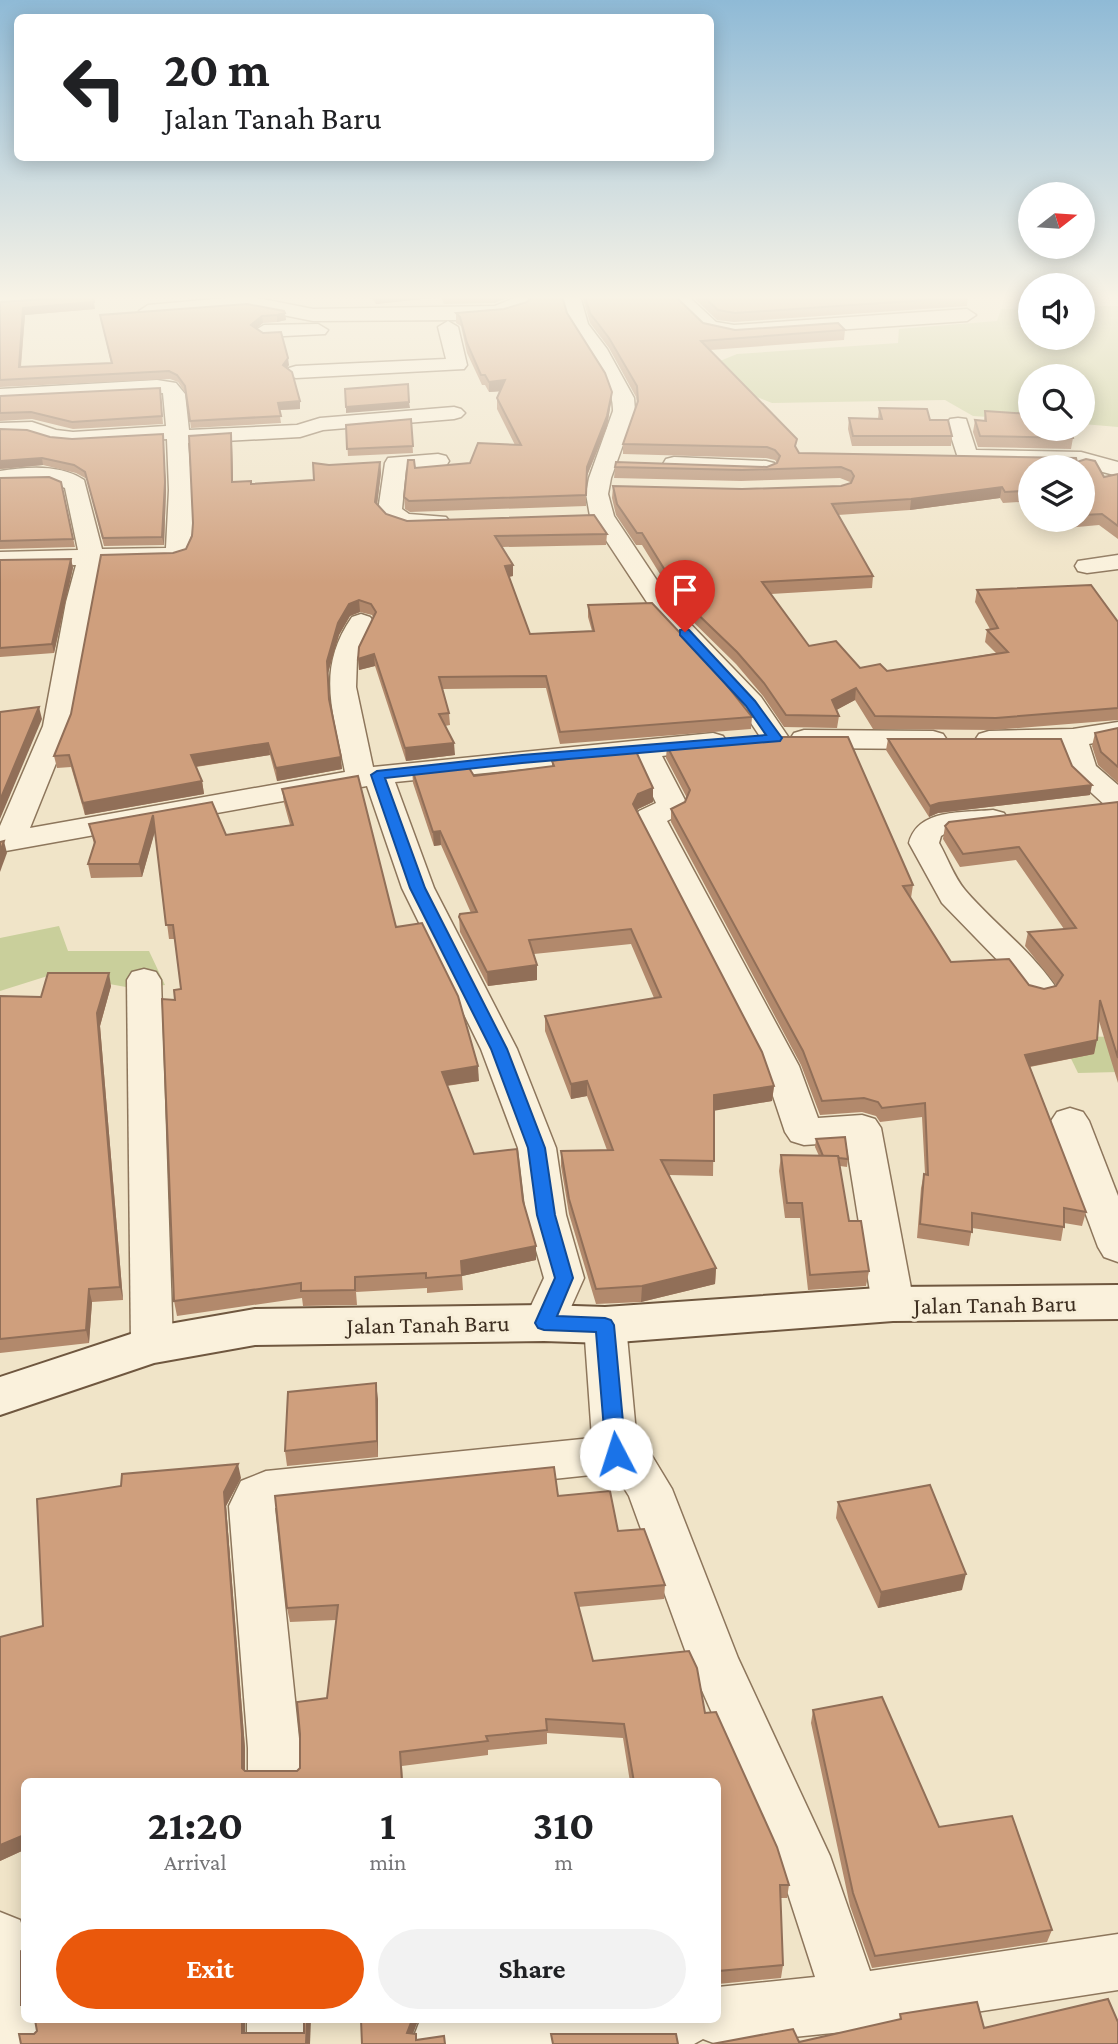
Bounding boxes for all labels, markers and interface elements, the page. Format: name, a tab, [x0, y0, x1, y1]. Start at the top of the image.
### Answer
icon: left	[49, 42, 140, 133]
text: 20 m	[164, 42, 270, 97]
text: Jalan Tanah Baru	[164, 100, 382, 136]
north arrow	[1018, 182, 1096, 259]
map controls	[1018, 182, 1095, 532]
button: sound	[1018, 273, 1095, 350]
button: search	[1018, 364, 1095, 441]
button: layers	[1018, 455, 1095, 532]
pin	[655, 560, 715, 632]
icon: arrive	[666, 571, 704, 609]
street label: Jalan Tanah Baru	[911, 1289, 1077, 1319]
street label: Jalan Tanah Baru	[344, 1309, 510, 1339]
position arrow	[579, 1417, 653, 1491]
text: 21:20	[147, 1801, 243, 1848]
text: 1	[380, 1801, 396, 1848]
text: 310	[533, 1801, 595, 1848]
text: Arrival	[164, 1849, 227, 1875]
text: min	[370, 1849, 406, 1875]
text: m	[554, 1849, 573, 1875]
button: Exit	[56, 1929, 364, 2009]
button: Share	[378, 1929, 686, 2009]

